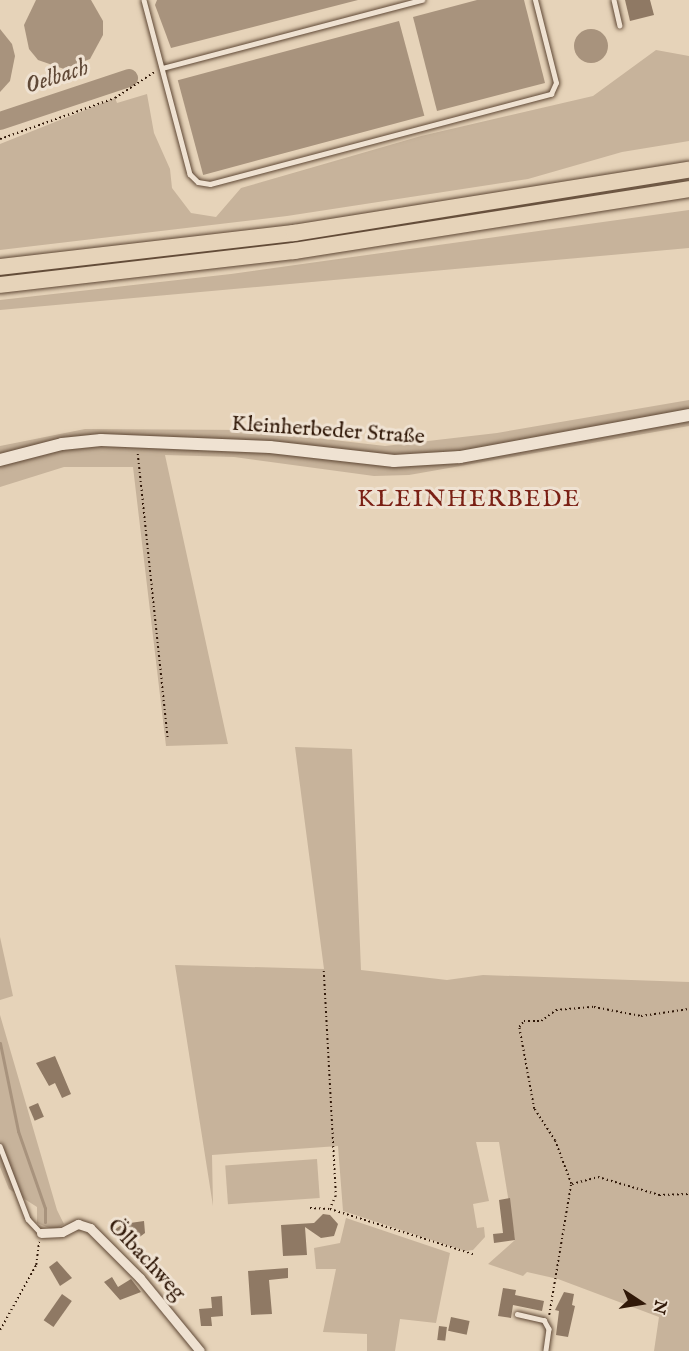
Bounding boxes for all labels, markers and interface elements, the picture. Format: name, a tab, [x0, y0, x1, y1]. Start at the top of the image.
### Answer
water label: Oelbach	[22, 53, 92, 101]
street label: Kleinherbeder Straße	[230, 411, 426, 451]
district label: KLEINHERBEDE	[357, 486, 581, 514]
street label: Ölbachweg	[101, 1213, 191, 1307]
north arrow	[611, 1273, 671, 1333]
text: N	[647, 1298, 670, 1316]

